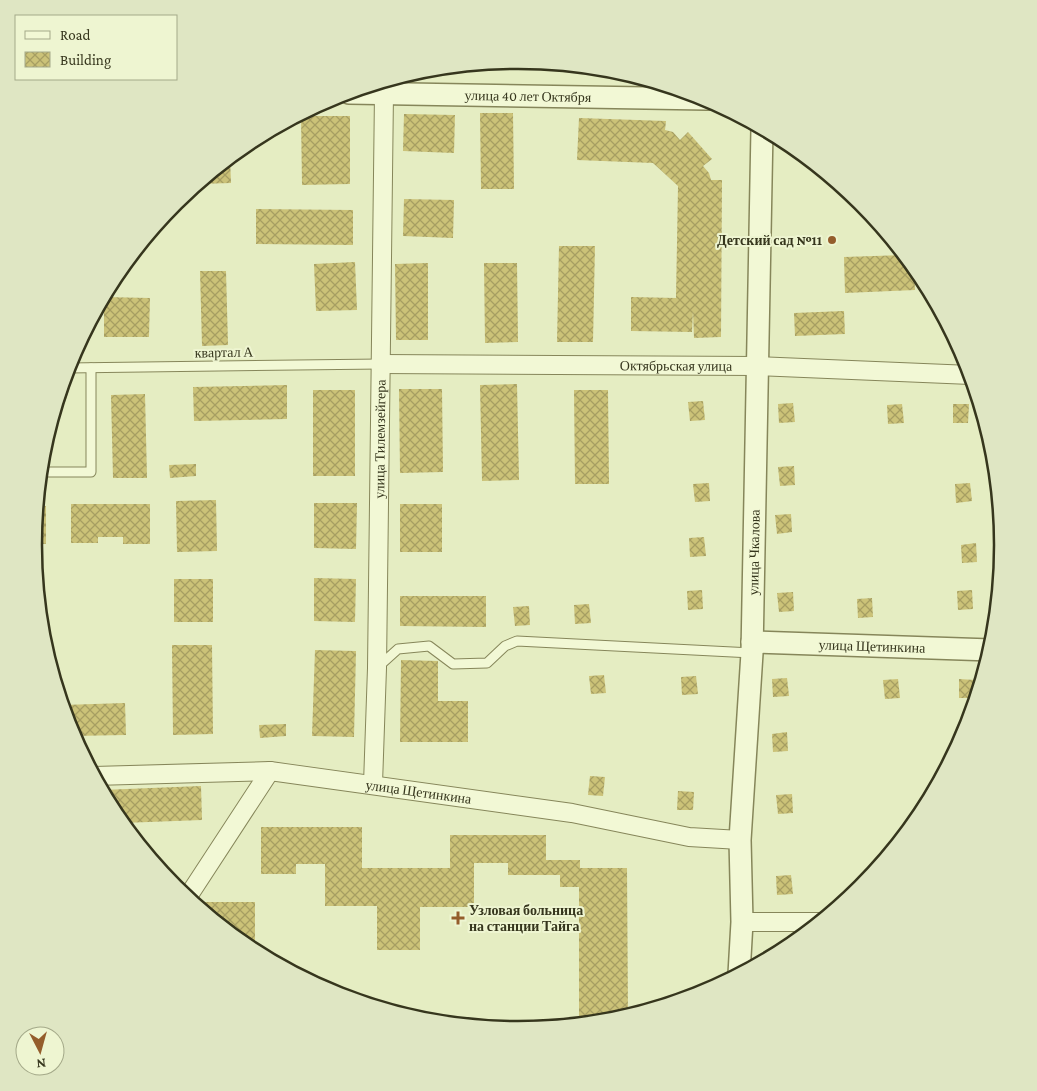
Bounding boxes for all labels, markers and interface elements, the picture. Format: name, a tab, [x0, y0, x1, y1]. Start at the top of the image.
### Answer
legend	[15, 15, 178, 80]
text: Road	[60, 27, 91, 43]
text: Building	[60, 52, 111, 69]
street label: улица 40 лет Октября	[465, 87, 592, 105]
place label: Детский сад №11	[717, 232, 822, 248]
marker: Детский сад №11	[826, 234, 838, 246]
street label: квартал А	[195, 343, 254, 361]
street label: Октябрьская улица	[620, 357, 733, 374]
street label: улица Тилемзейгера	[371, 379, 389, 499]
street label: улица Чкалова	[745, 509, 763, 596]
street label: улица Щетинкина	[818, 636, 926, 656]
street label: улица Щетинкина	[365, 776, 473, 807]
place label: Узловая больница на станции Тайга	[469, 902, 583, 934]
marker: Узловая больница на станции Тайга	[451, 911, 465, 925]
north arrow	[15, 1026, 65, 1076]
text: N	[35, 1055, 47, 1072]

